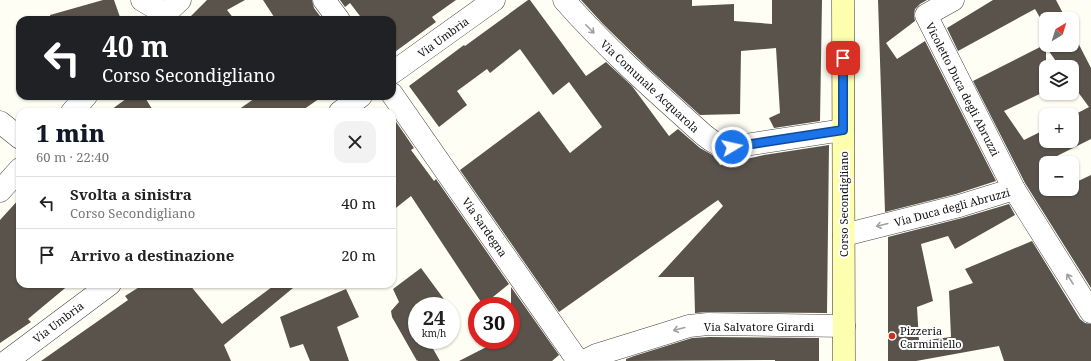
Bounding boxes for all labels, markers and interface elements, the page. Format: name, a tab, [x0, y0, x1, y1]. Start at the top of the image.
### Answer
north arrow	[1039, 12, 1079, 52]
map controls	[1039, 12, 1079, 196]
street label: Via Umbria	[414, 13, 472, 61]
street label: Vicoletto Duca degli Abruzzi	[923, 20, 1004, 159]
one-way arrow	[585, 24, 595, 34]
text: 40 m	[102, 27, 169, 65]
icon: left	[36, 32, 88, 84]
street label: Via Comunale Acquarola	[597, 36, 703, 136]
pin	[826, 41, 860, 75]
icon: arrive	[832, 47, 854, 69]
button: layers	[1039, 60, 1079, 100]
text: Corso Secondigliano	[102, 63, 275, 87]
button: +	[1039, 108, 1079, 148]
text: 1 min	[36, 116, 105, 149]
button: close	[334, 121, 376, 163]
position arrow	[711, 126, 753, 168]
text: 60 m · 22:40	[36, 148, 109, 166]
street label: Corso Secondigliano	[836, 151, 851, 257]
button: −	[1039, 156, 1079, 196]
text: Svolta a sinistra	[70, 184, 192, 204]
street label: Via Duca degli Abruzzi	[892, 184, 1012, 230]
icon: left	[36, 192, 58, 214]
text: 40 m	[341, 193, 376, 213]
street label: Via Sardegna	[459, 194, 511, 260]
text: Corso Secondigliano	[70, 204, 195, 222]
one-way arrow	[876, 222, 889, 229]
icon: arrive	[36, 244, 58, 266]
text: Arrivo a destinazione	[70, 245, 234, 265]
text: 20 m	[341, 245, 376, 265]
one-way arrow	[1066, 273, 1074, 285]
speed limit sign: 30	[468, 297, 520, 349]
street label: Via Umbria	[30, 298, 86, 346]
text: 24	[423, 304, 445, 331]
street label: Via Salvatore Girardi	[704, 319, 815, 334]
place label: Pizzeria Carminiello	[900, 323, 962, 351]
text: km/h	[422, 326, 446, 340]
one-way arrow	[673, 326, 686, 333]
marker: Pizzeria Carminiello	[887, 331, 897, 341]

